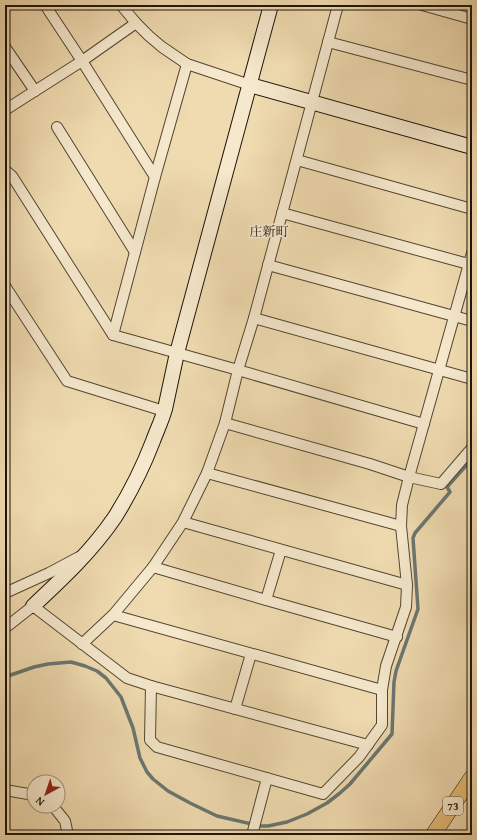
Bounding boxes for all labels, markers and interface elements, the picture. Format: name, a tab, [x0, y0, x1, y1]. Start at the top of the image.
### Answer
district label: 庄新町	[249, 222, 289, 241]
north arrow	[26, 774, 66, 814]
text: N	[31, 793, 48, 810]
road number: 73	[443, 797, 463, 815]

